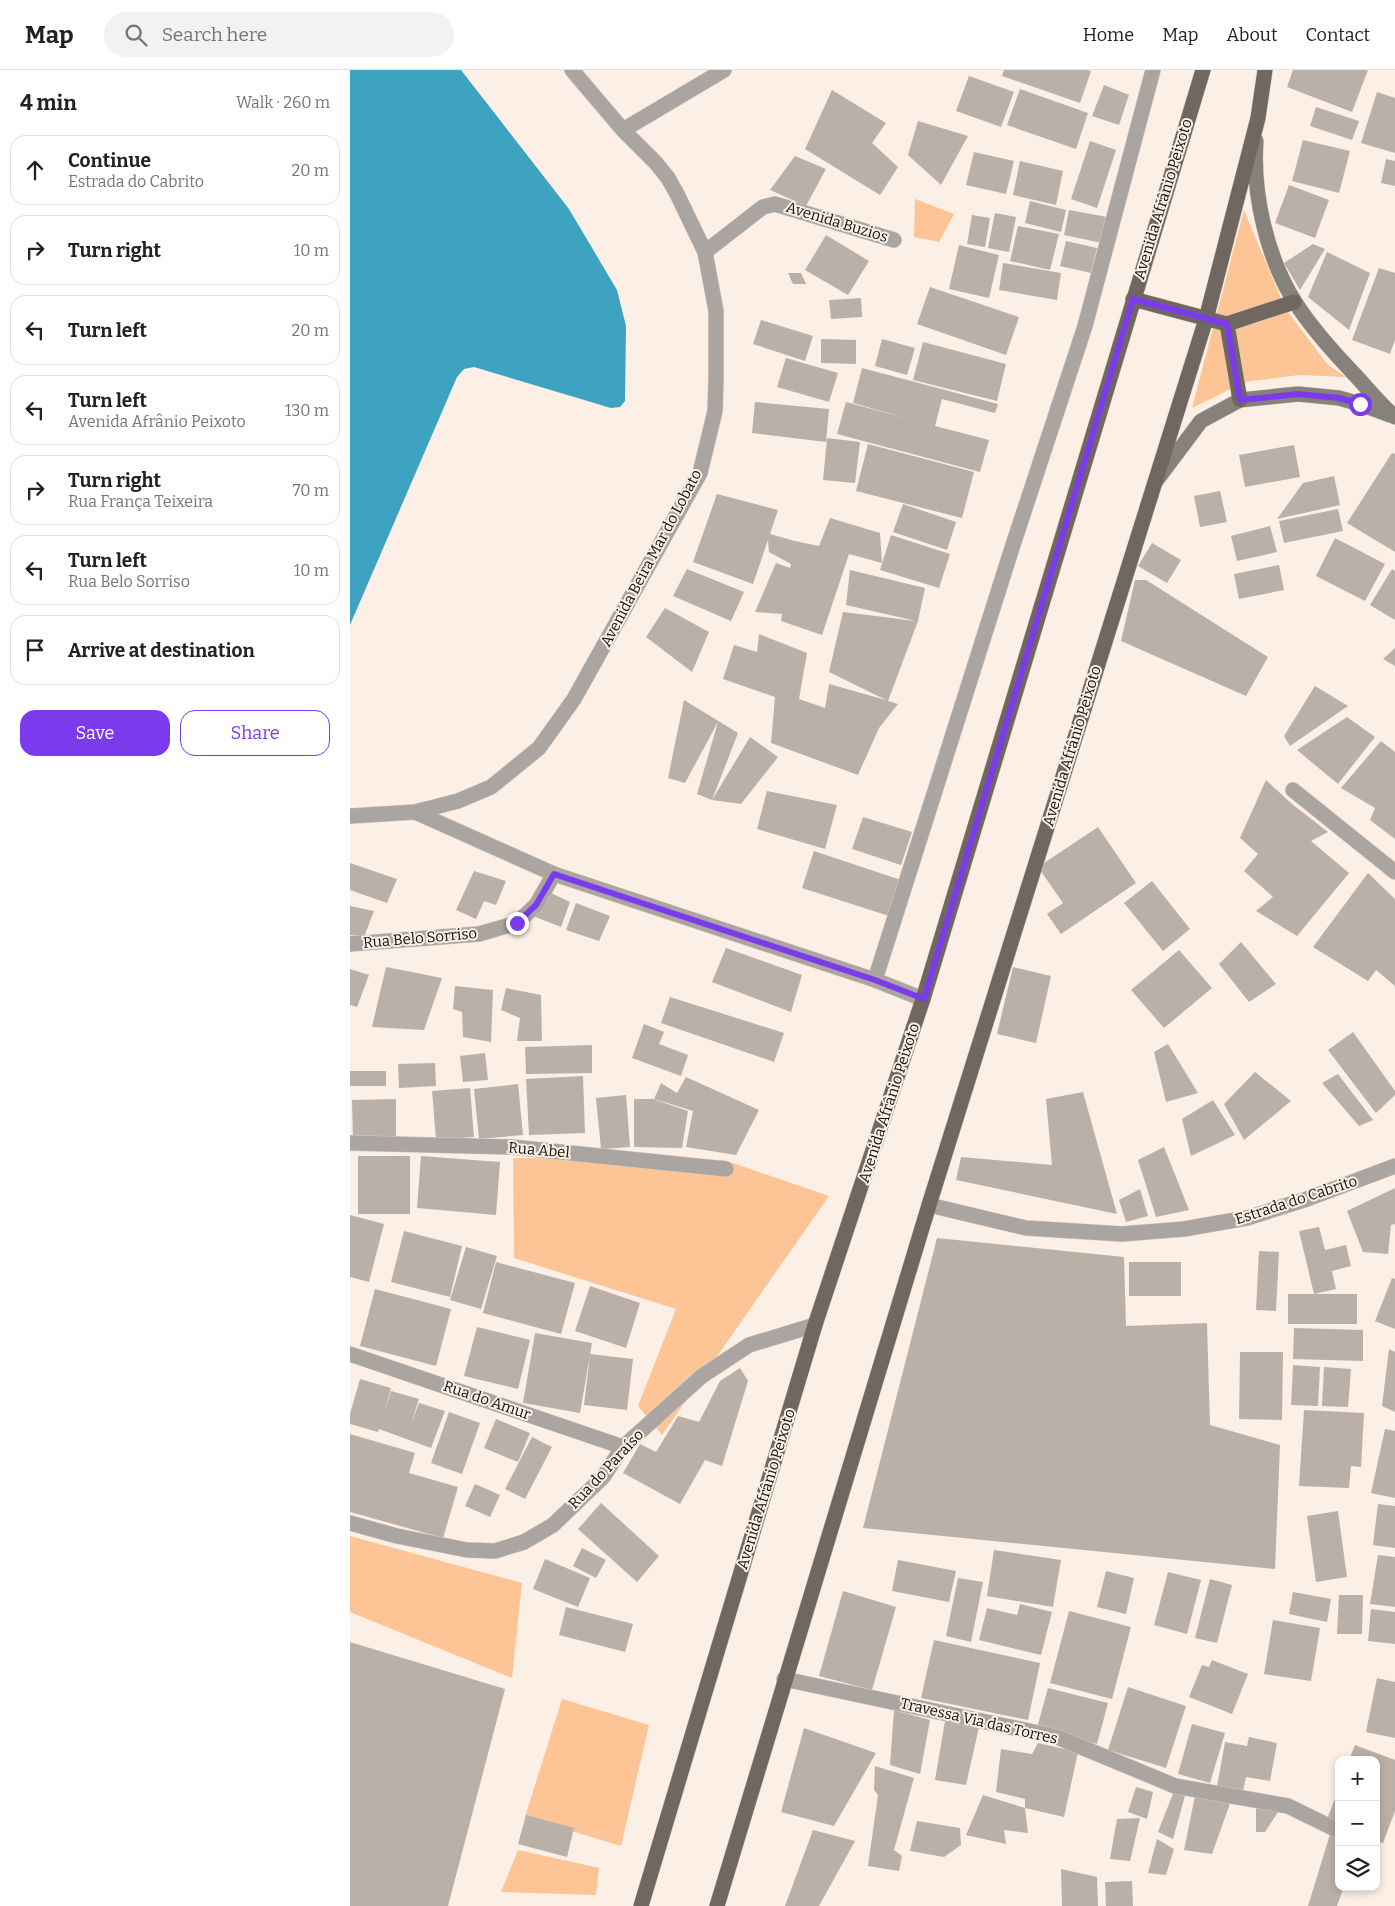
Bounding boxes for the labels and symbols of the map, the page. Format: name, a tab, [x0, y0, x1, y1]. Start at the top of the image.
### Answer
street label: Avenida Afrânio Peixoto	[1130, 117, 1196, 281]
street label: Avenida Buzios	[784, 198, 890, 246]
route start	[1349, 393, 1372, 416]
street label: Avenida Beira Mar do Lobato	[597, 466, 705, 650]
street label: Avenida Afrânio Peixoto	[1039, 664, 1105, 828]
route end	[506, 912, 529, 935]
street label: Rua Belo Sorriso	[362, 924, 478, 952]
street label: Avenida Afrânio Peixoto	[855, 1021, 923, 1185]
street label: Rua Abel	[507, 1138, 571, 1162]
street label: Estrada do Cabrito	[1233, 1172, 1359, 1228]
street label: Rua do Amur	[441, 1377, 533, 1423]
street label: Avenida Afrânio Peixoto	[733, 1407, 799, 1571]
street label: Rua do Paraíso	[565, 1426, 647, 1512]
street label: Travessa Via das Torres	[899, 1694, 1059, 1748]

